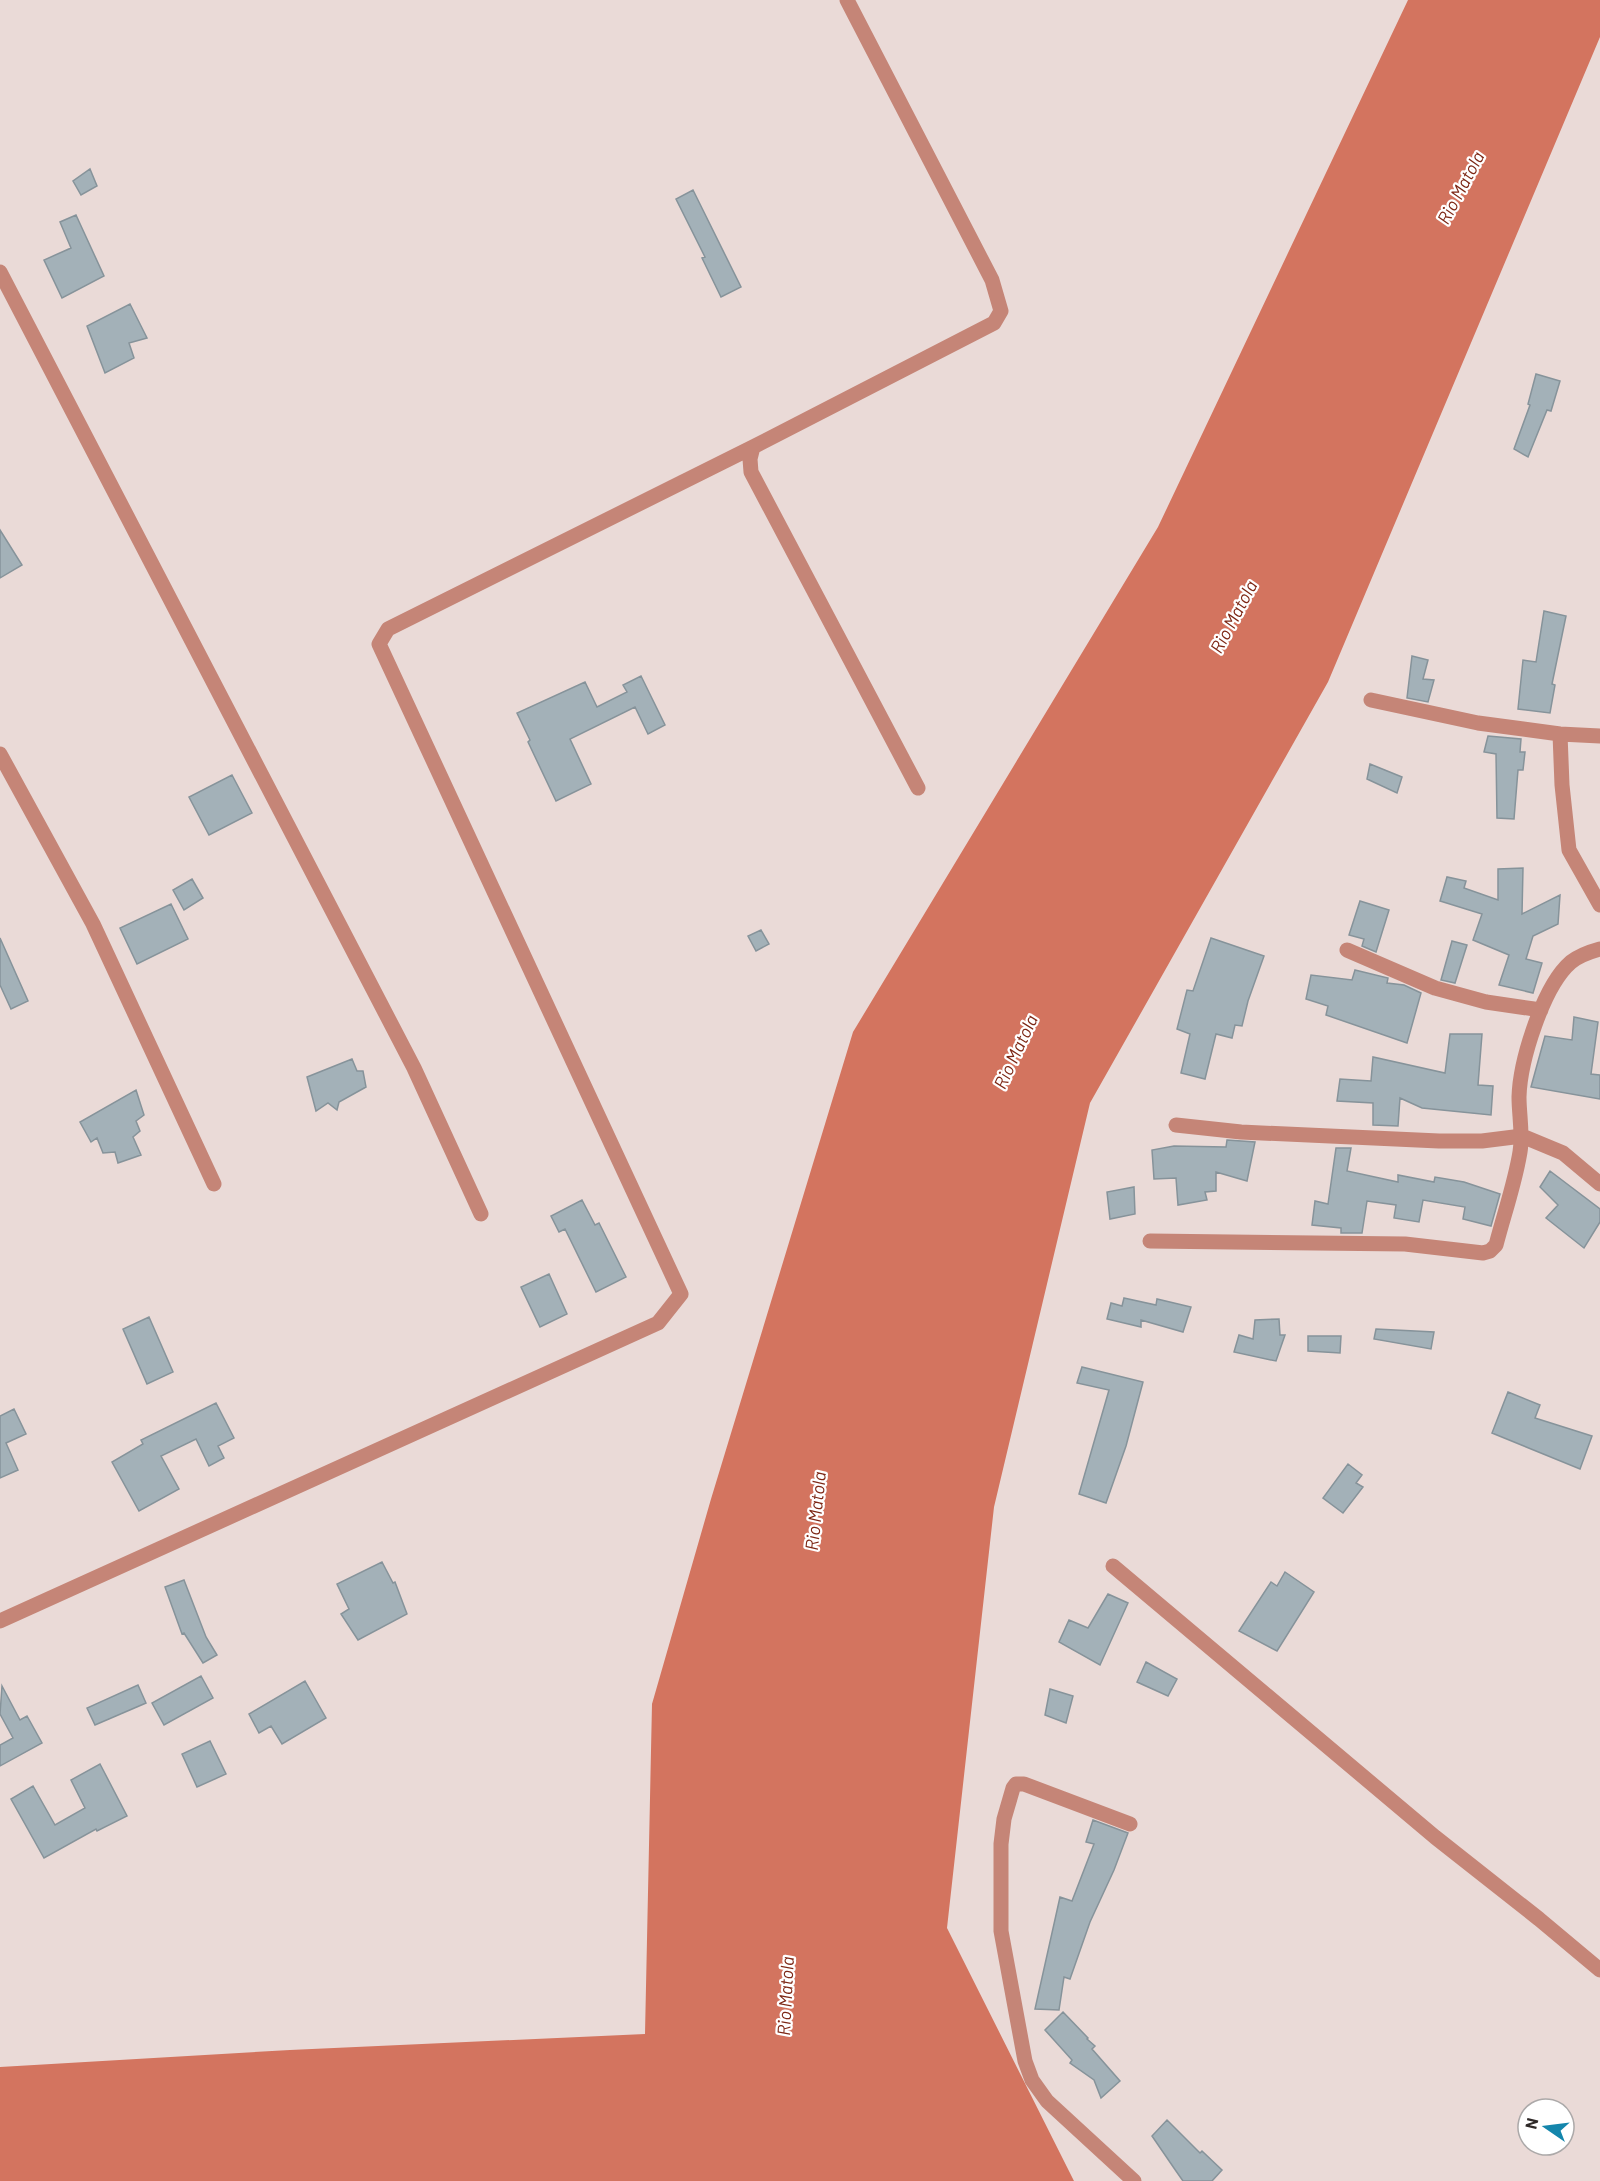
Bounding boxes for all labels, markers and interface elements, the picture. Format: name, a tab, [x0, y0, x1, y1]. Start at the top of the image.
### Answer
water label: Rio Matola	[1432, 147, 1488, 228]
water label: Rio Matola	[1205, 576, 1261, 657]
water label: Rio Matola	[988, 1011, 1042, 1092]
water label: Rio Matola	[800, 1470, 830, 1551]
water label: Rio Matola	[772, 1956, 798, 2036]
north arrow	[1516, 2097, 1576, 2157]
text: N	[1520, 2116, 1541, 2131]

